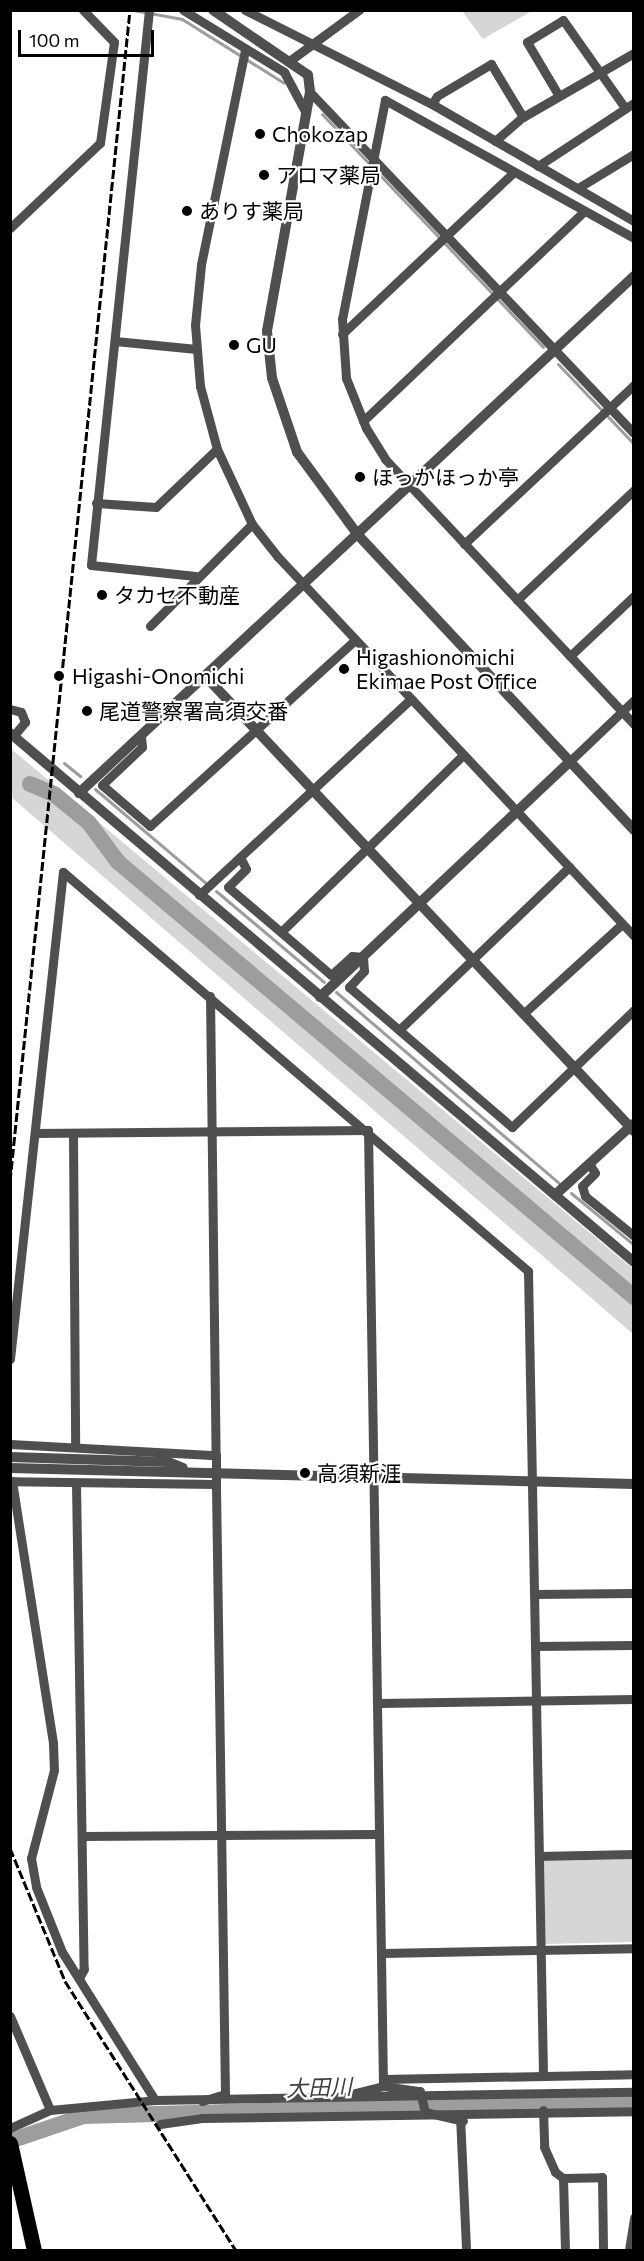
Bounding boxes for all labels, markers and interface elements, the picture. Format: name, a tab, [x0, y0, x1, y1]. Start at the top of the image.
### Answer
scale bar	[21, 18, 158, 56]
text: 100 m	[29, 29, 79, 51]
place label: Chokozap	[272, 121, 368, 147]
marker: Chokozap	[253, 127, 267, 141]
place label: アロマ薬局	[276, 162, 381, 188]
marker: アロマ薬局	[257, 168, 271, 182]
place label: ありす薬局	[199, 198, 304, 224]
marker: ありす薬局	[180, 204, 194, 218]
place label: GU	[246, 332, 277, 358]
marker: GU	[227, 338, 241, 352]
place label: ほっかほっか亭	[372, 464, 519, 490]
marker: ほっかほっか亭	[353, 470, 367, 484]
place label: タカセ不動産	[114, 582, 240, 608]
marker: タカセ不動産	[95, 588, 109, 602]
place label: Higashionomichi Ekimae Post Office	[356, 644, 537, 694]
marker: Higashionomichi Ekimae Post Office	[337, 662, 351, 676]
place label: Higashi-Onomichi	[72, 663, 244, 689]
marker: Higashi-Onomichi	[50, 667, 68, 685]
place label: 尾道警察署高須交番	[99, 698, 288, 724]
marker: 尾道警察署高須交番	[80, 704, 94, 718]
place label: 高須新涯	[317, 1460, 401, 1486]
marker: 高須新涯	[298, 1466, 312, 1480]
water label: 大田川	[286, 2073, 352, 2101]

